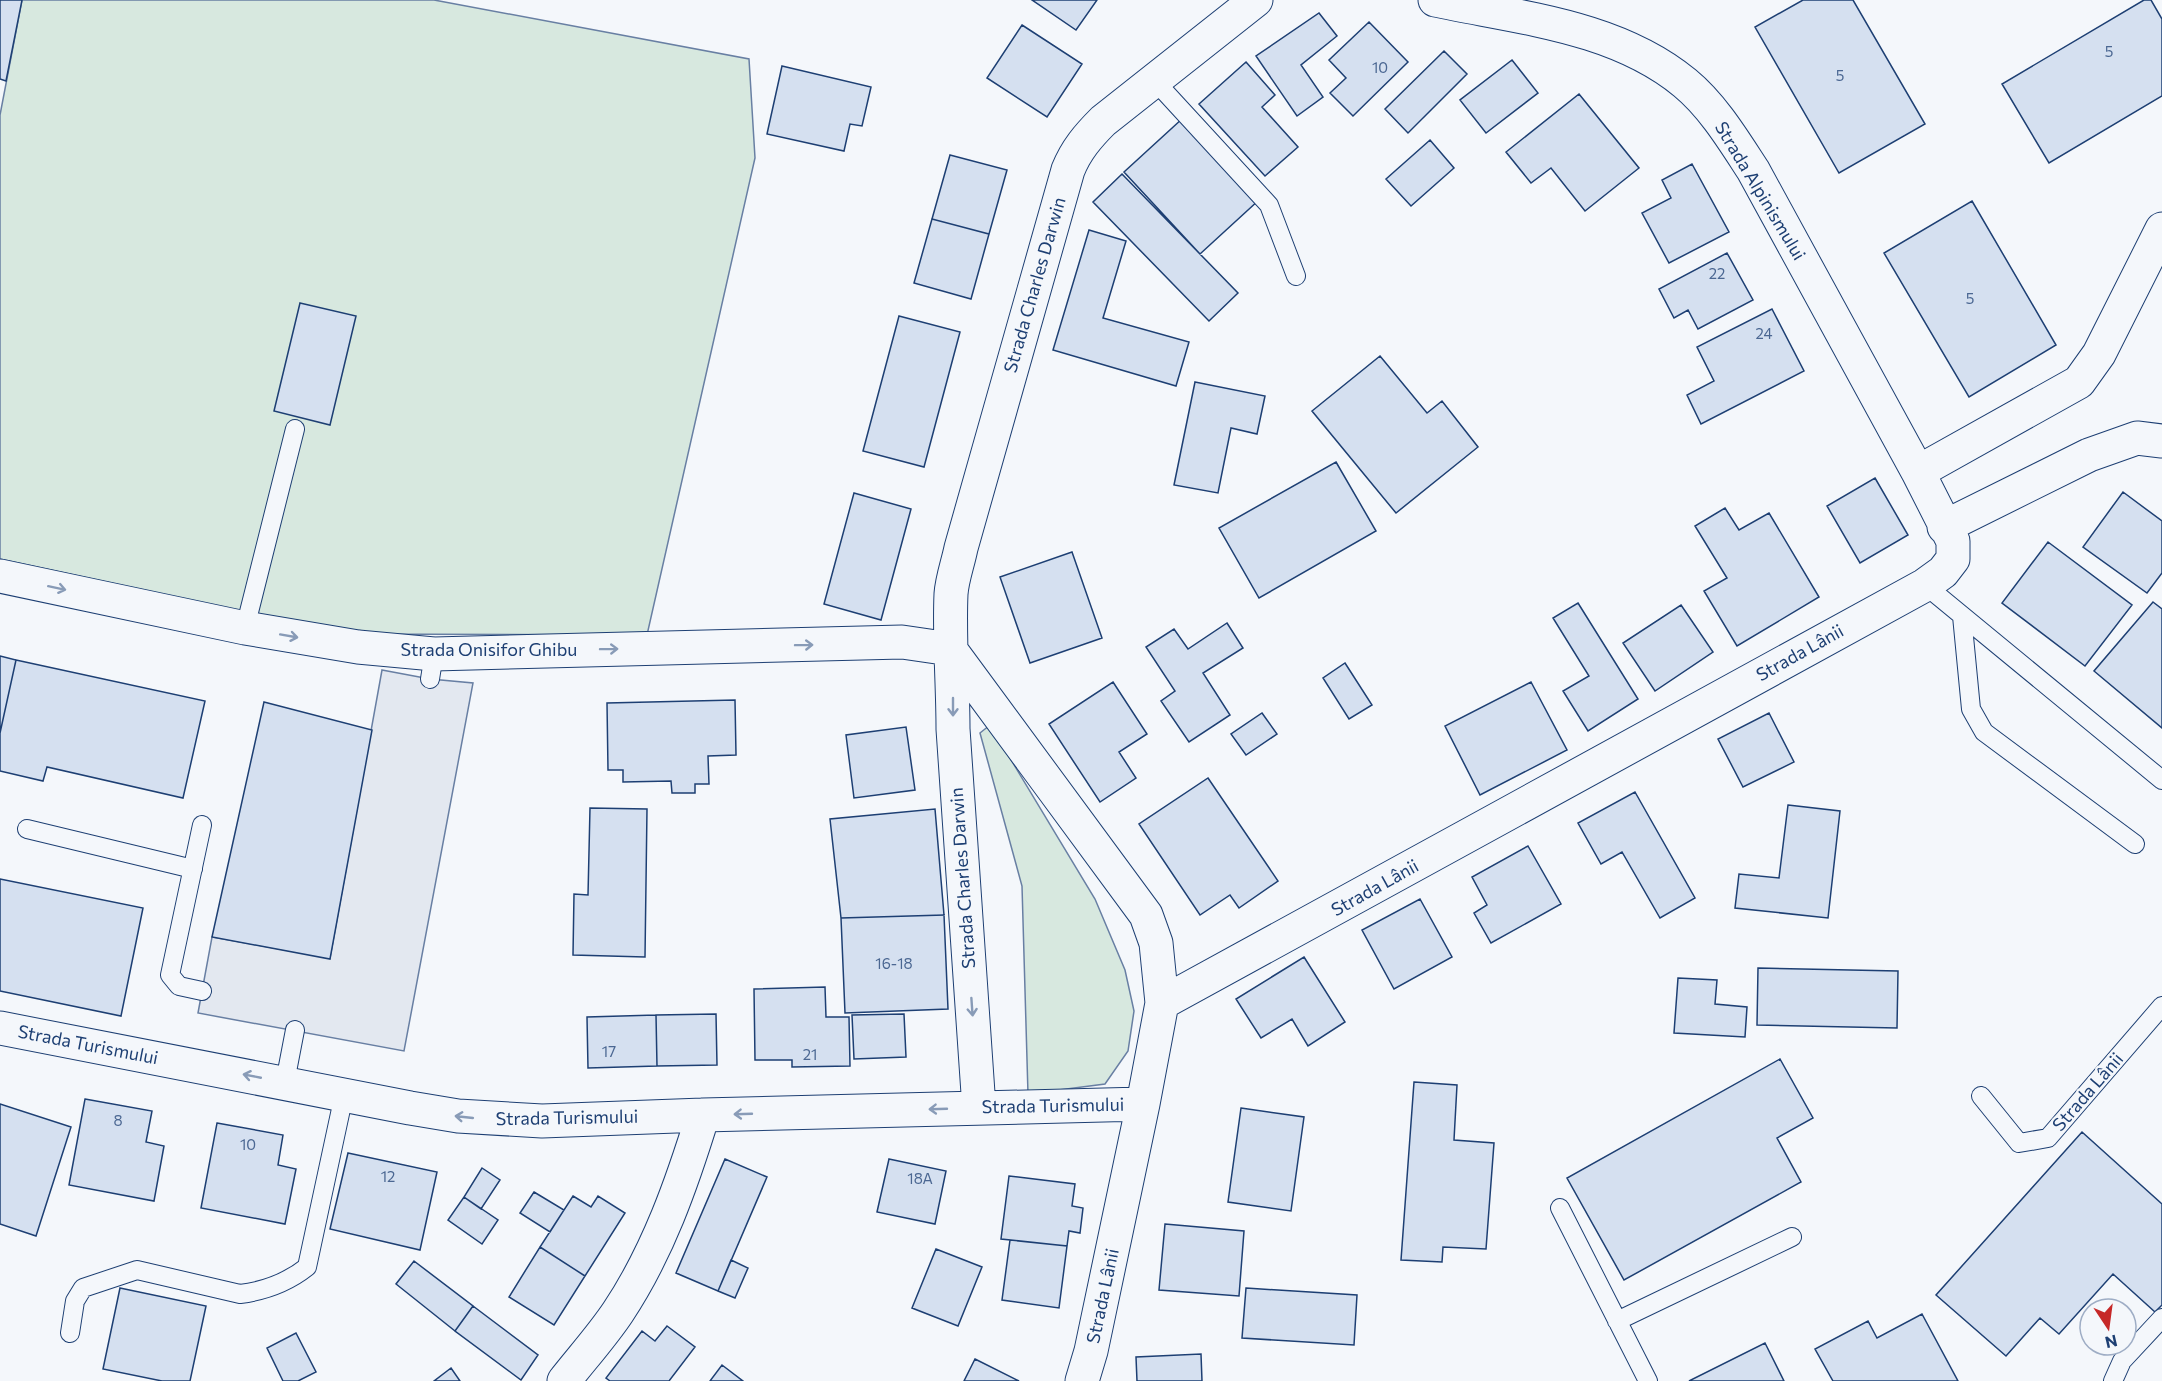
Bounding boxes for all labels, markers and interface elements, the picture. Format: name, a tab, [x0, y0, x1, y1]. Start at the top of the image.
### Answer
house number: 5	[2105, 42, 2113, 60]
house number: 10	[1372, 58, 1388, 76]
house number: 5	[1836, 66, 1844, 84]
street label: Strada Alpinismului	[1711, 117, 1811, 264]
street label: Strada Charles Darwin	[998, 194, 1070, 375]
house number: 22	[1709, 264, 1725, 282]
house number: 5	[1966, 289, 1974, 307]
house number: 24	[1755, 324, 1773, 342]
one-way arrow	[47, 583, 66, 594]
street label: Strada Lânii	[1752, 619, 1847, 685]
one-way arrow	[279, 630, 299, 641]
street label: Strada Onisifor Ghibu	[401, 638, 577, 660]
one-way arrow	[793, 639, 813, 650]
one-way arrow	[599, 644, 618, 655]
one-way arrow	[947, 697, 959, 717]
street label: Strada Charles Darwin	[945, 787, 979, 969]
street label: Strada Lânii	[1327, 854, 1422, 920]
house number: 16-18	[875, 954, 913, 972]
one-way arrow	[967, 996, 978, 1016]
street label: Strada Turismului	[16, 1020, 160, 1068]
house number: 17	[602, 1042, 616, 1060]
house number: 21	[803, 1045, 817, 1063]
street label: Strada Lânii	[2047, 1048, 2127, 1135]
one-way arrow	[243, 1070, 262, 1081]
street label: Strada Turismului	[982, 1093, 1124, 1117]
one-way arrow	[928, 1103, 948, 1114]
street label: Strada Turismului	[496, 1105, 638, 1129]
one-way arrow	[733, 1108, 753, 1120]
house number: 8	[113, 1111, 123, 1129]
one-way arrow	[455, 1111, 475, 1122]
house number: 10	[240, 1135, 256, 1153]
house number: 12	[381, 1167, 395, 1185]
house number: 18A	[907, 1169, 933, 1187]
street label: Strada Lânii	[1081, 1246, 1123, 1345]
north arrow	[2078, 1297, 2138, 1357]
text: N	[2104, 1331, 2119, 1353]

